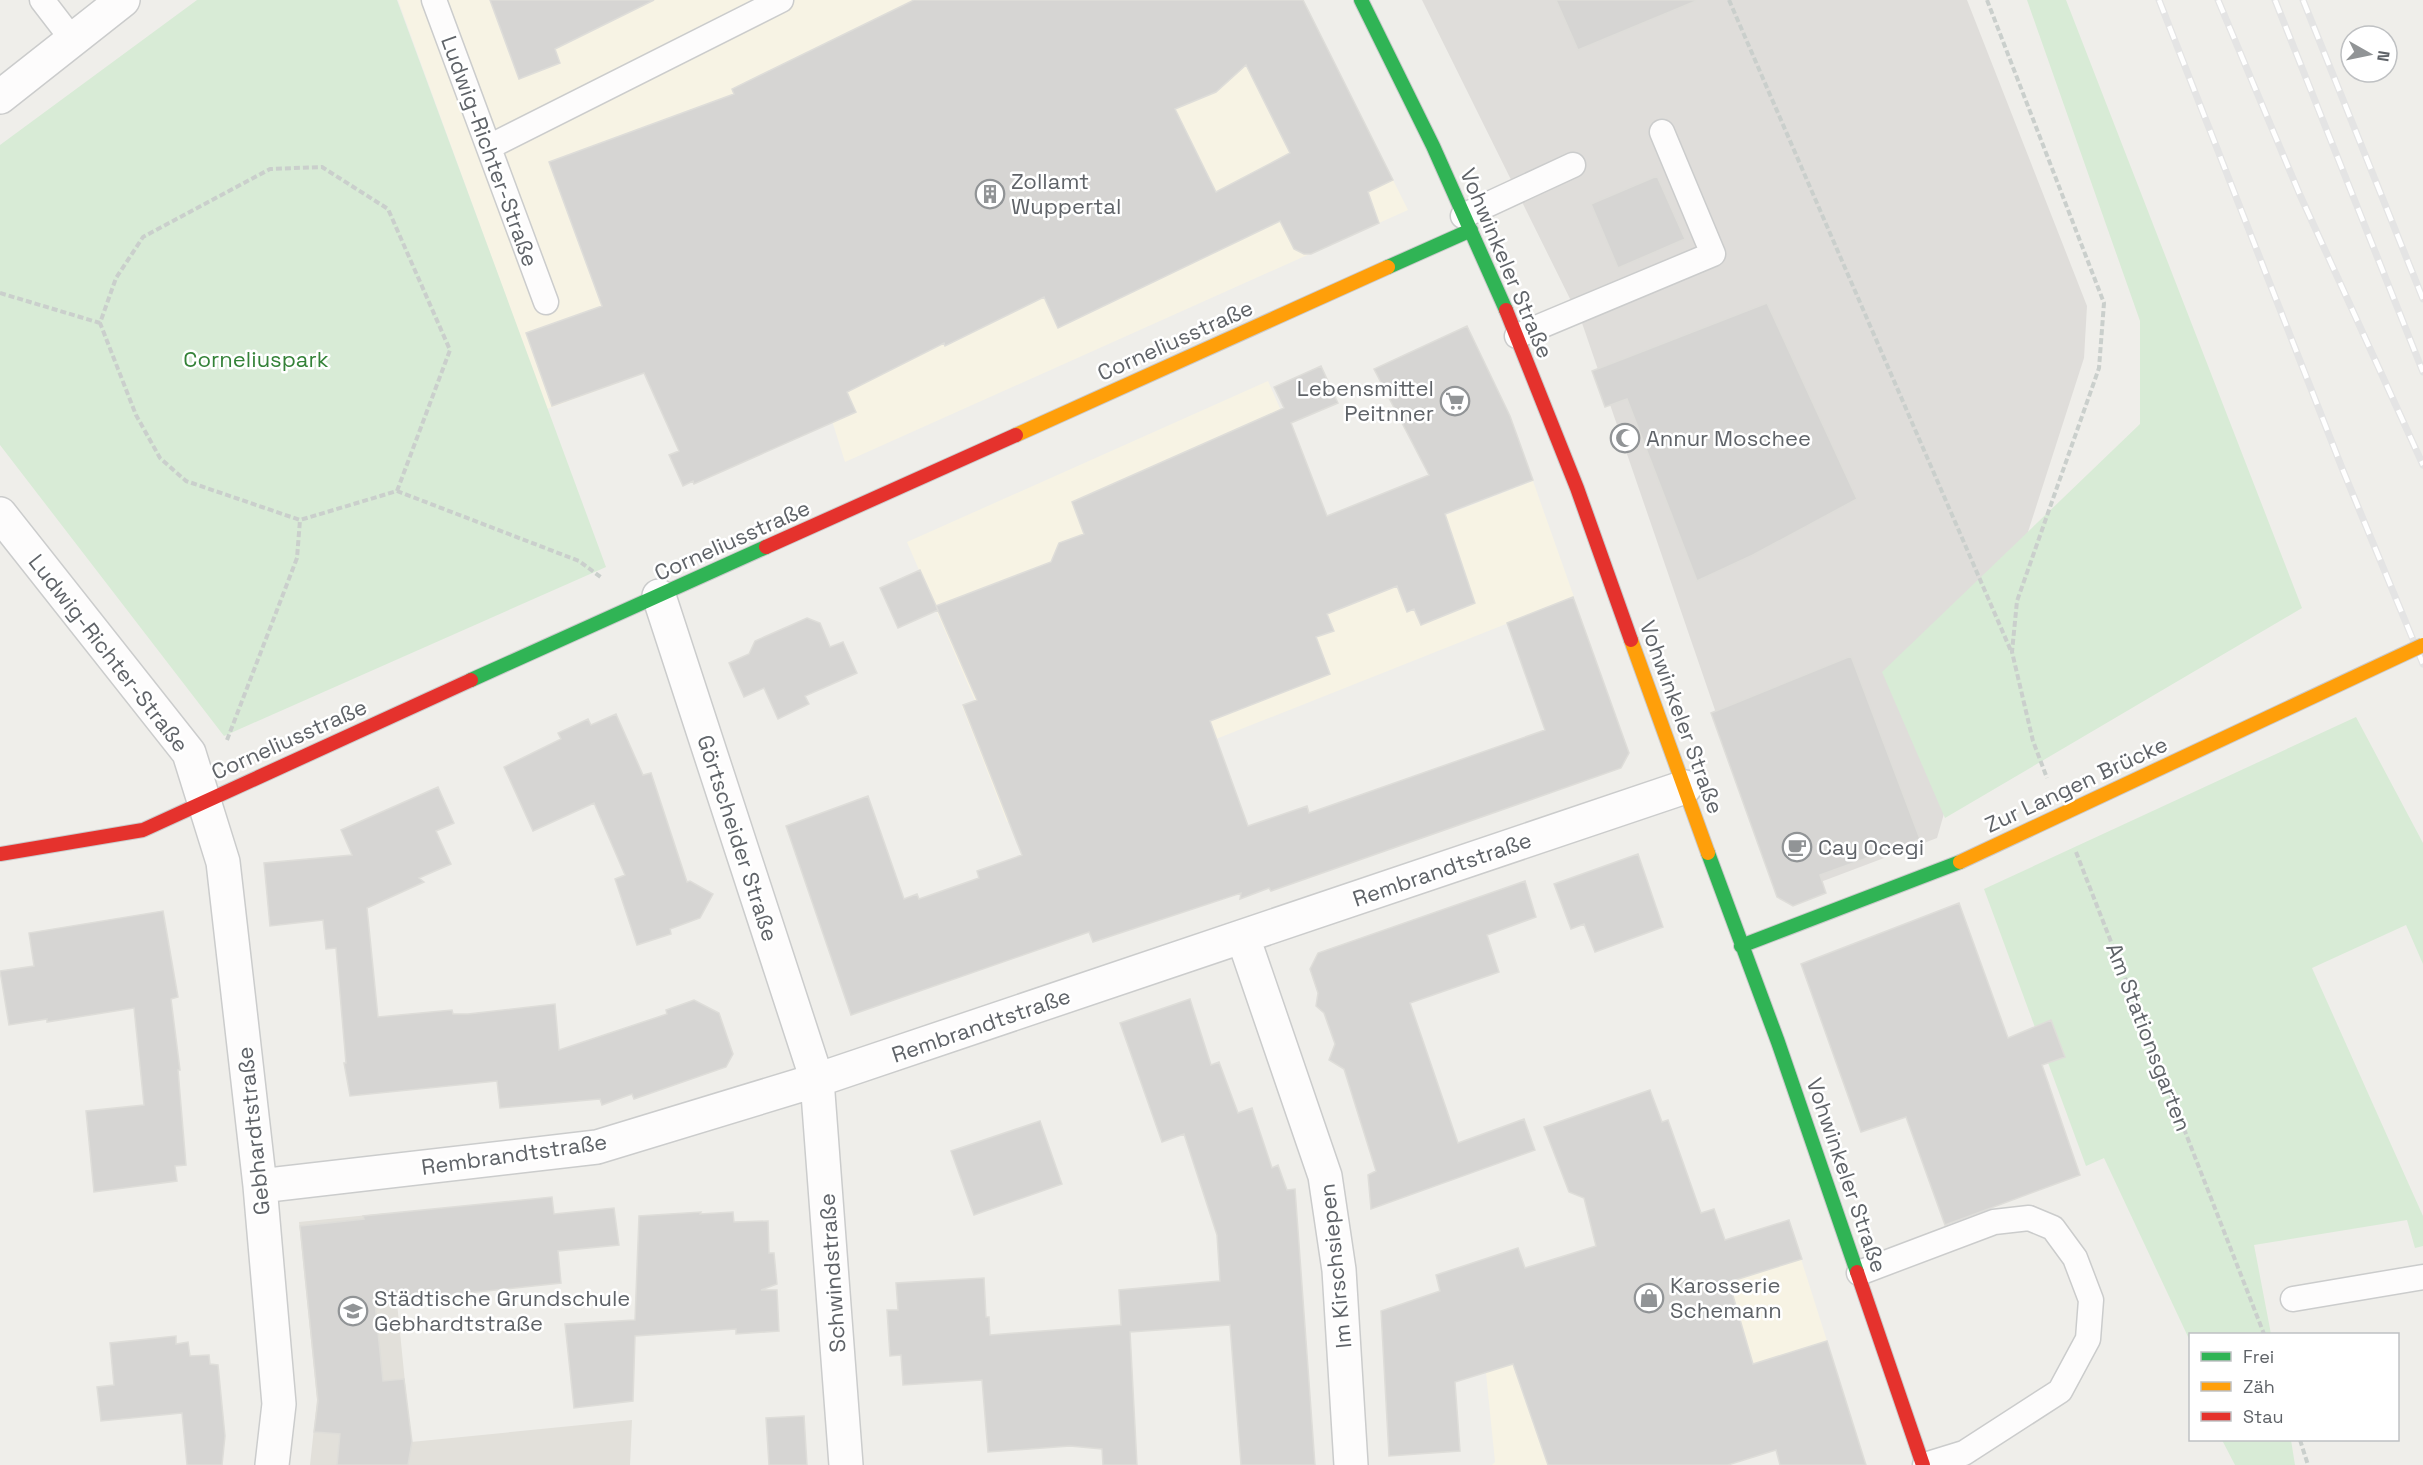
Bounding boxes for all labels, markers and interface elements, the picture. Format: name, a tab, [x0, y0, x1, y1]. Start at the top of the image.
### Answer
north arrow	[2339, 24, 2399, 84]
street label: Ludwig-Richter-Straße	[435, 32, 545, 270]
text: N	[2372, 49, 2395, 63]
street label: Vohwinkeler Straße	[1454, 164, 1560, 362]
place label: Zollamt Wuppertal	[1011, 167, 1121, 220]
building icon: Zollamt Wuppertal	[974, 178, 1006, 210]
street label: Corneliusstraße	[1093, 293, 1257, 387]
park label: Corneliuspark	[183, 345, 329, 373]
place label: Lebensmittel Peitnner	[1297, 374, 1434, 427]
supermarket icon: Lebensmittel Peitnner	[1439, 385, 1471, 417]
mosque icon: Annur Moschee	[1609, 422, 1641, 454]
place label: Annur Moschee	[1646, 424, 1811, 452]
street label: Corneliusstraße	[650, 493, 814, 587]
street label: Ludwig-Richter-Straße	[23, 548, 195, 758]
street label: Vohwinkeler Straße	[1634, 616, 1730, 818]
street label: Corneliusstraße	[207, 692, 371, 786]
street label: Zur Langen Brücke	[1980, 729, 2172, 839]
street label: Görtscheider Straße	[691, 731, 785, 945]
street label: Rembrandtstraße	[1349, 825, 1535, 913]
cafe icon: Cay Ocegi	[1781, 831, 1813, 863]
place label: Cay Ocegi	[1818, 833, 1924, 861]
street label: Am Stationsgarten	[2100, 939, 2198, 1135]
street label: Rembrandtstraße	[888, 981, 1074, 1069]
street label: Gebhardtstraße	[230, 1046, 276, 1216]
street label: Vohwinkeler Straße	[1801, 1074, 1893, 1276]
street label: Rembrandtstraße	[419, 1127, 609, 1181]
street label: Im Kirschsiepen	[1312, 1182, 1358, 1350]
street label: Schwindstraße	[812, 1192, 852, 1354]
place label: Karosserie Schemann	[1670, 1271, 1782, 1324]
shop icon: Karosserie Schemann	[1633, 1282, 1665, 1314]
place label: Städtische Grundschule Gebhardtstraße	[374, 1284, 630, 1337]
school or university icon: Städtische Grundschule Gebhardtstraße	[337, 1295, 369, 1327]
legend	[2189, 1333, 2399, 1441]
text: Frei	[2243, 1345, 2274, 1368]
text: Zäh	[2243, 1375, 2275, 1398]
text: Stau	[2243, 1405, 2283, 1428]

